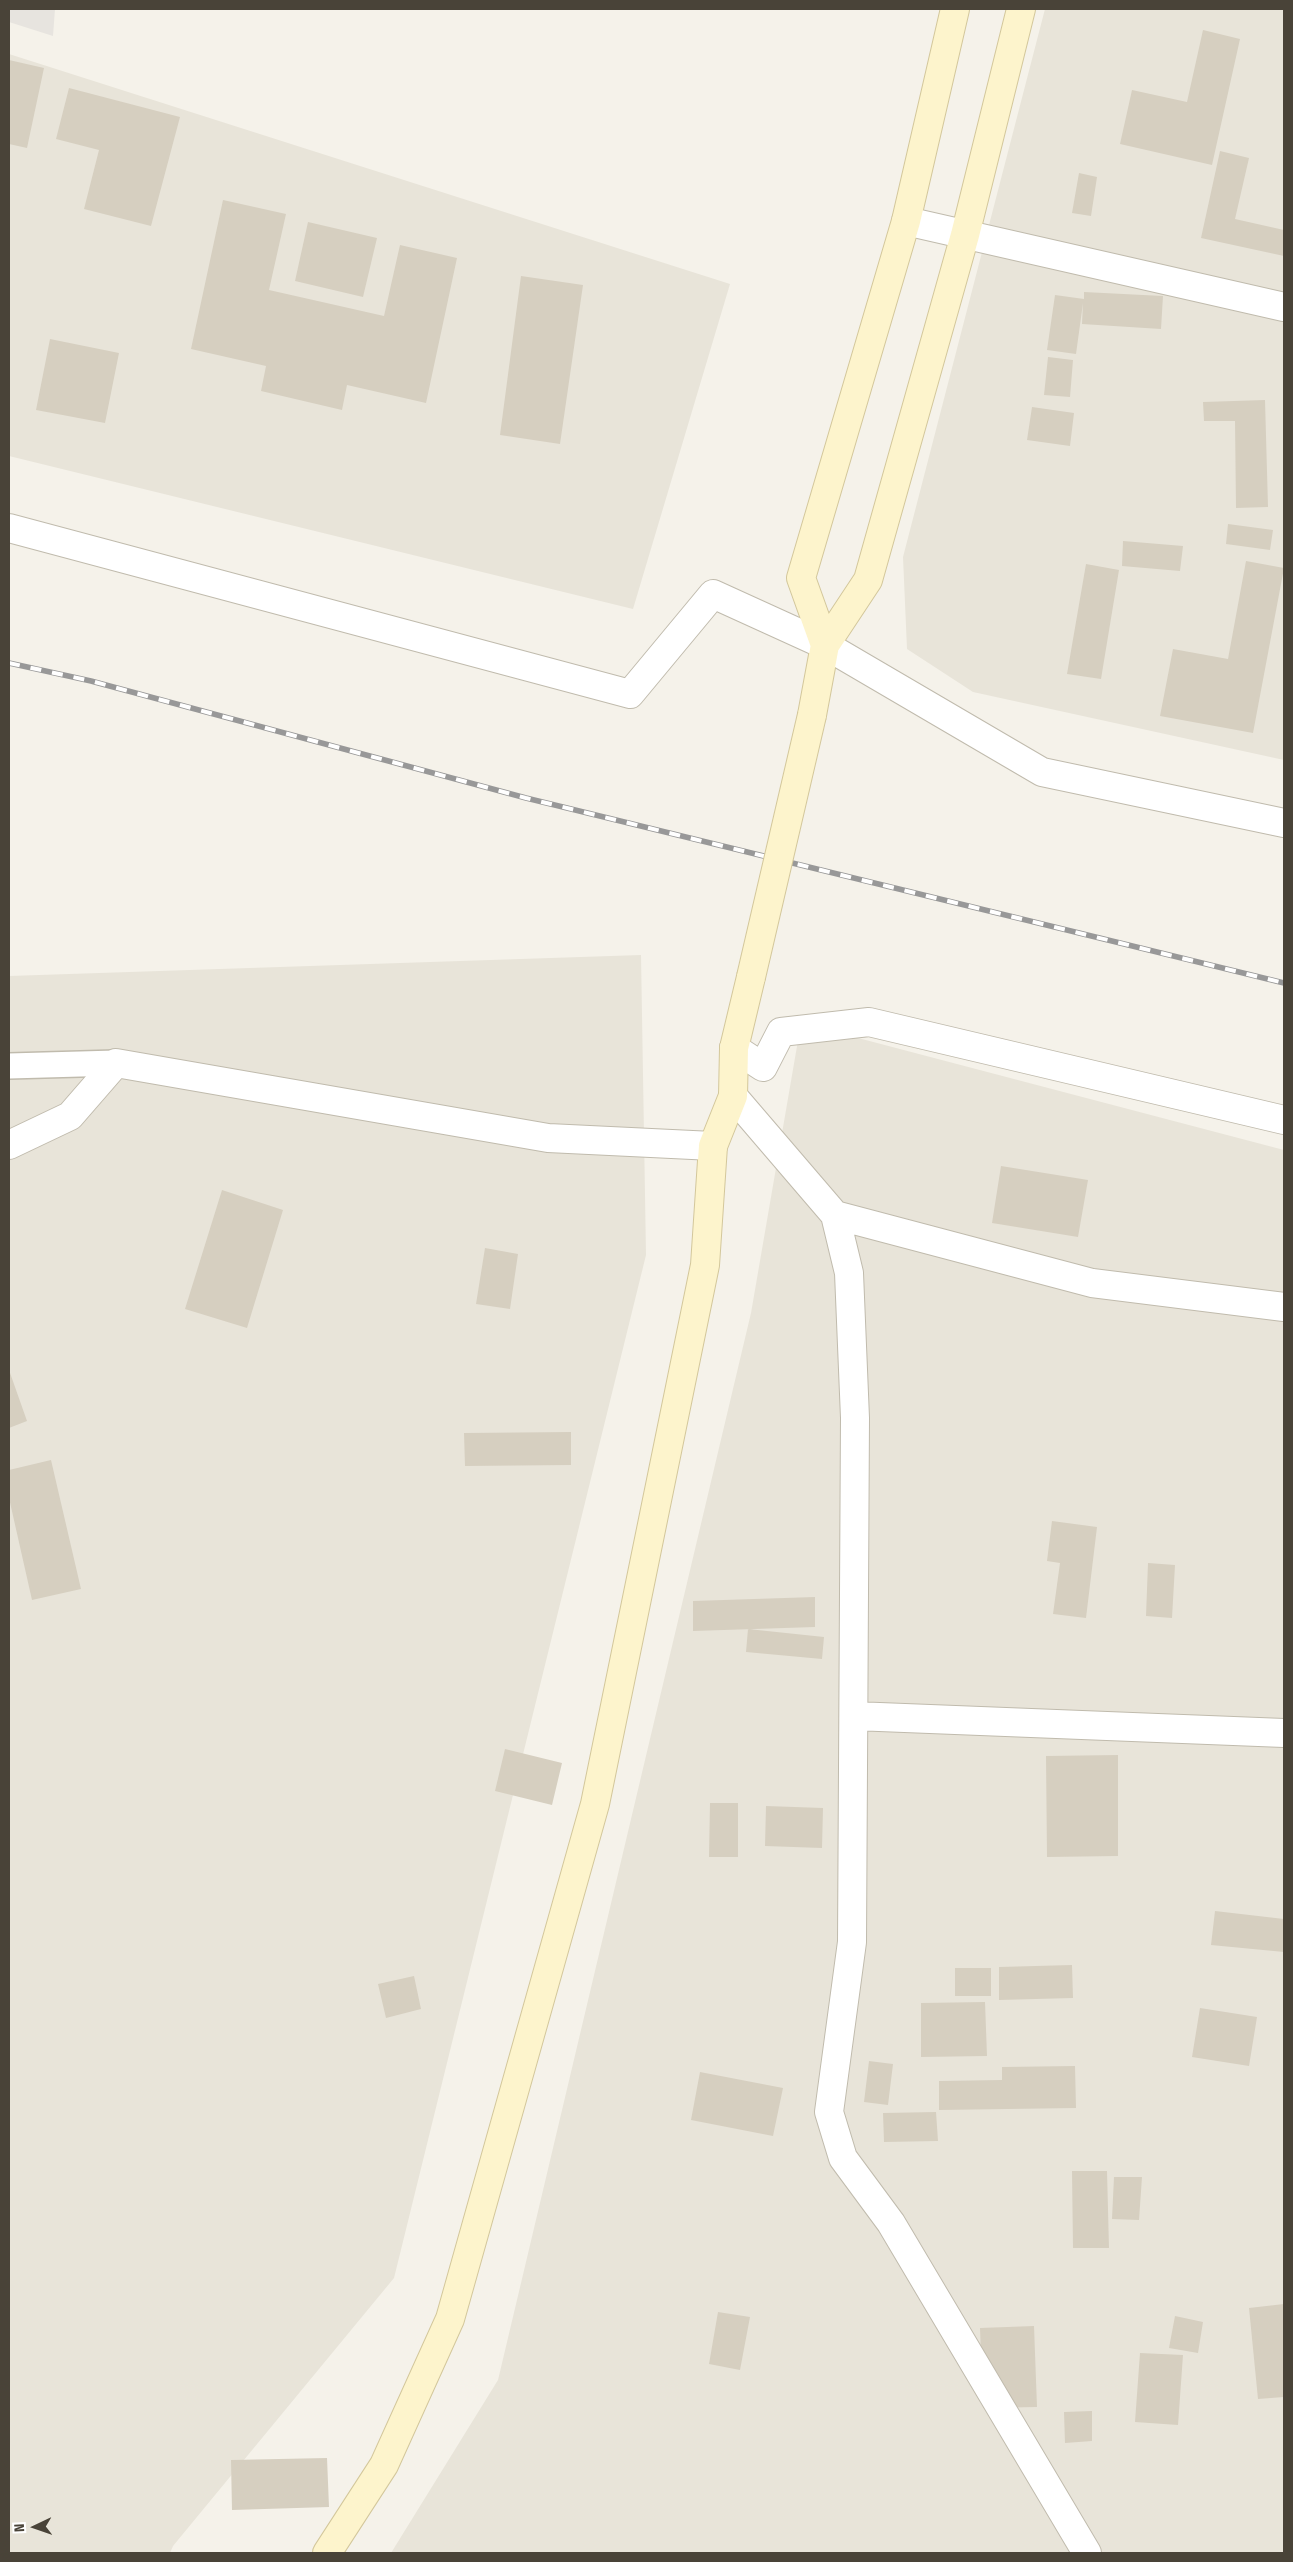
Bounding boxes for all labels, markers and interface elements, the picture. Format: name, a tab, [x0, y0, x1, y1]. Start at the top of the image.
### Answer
north arrow	[10, 2502, 60, 2552]
text: N	[11, 2523, 28, 2532]

